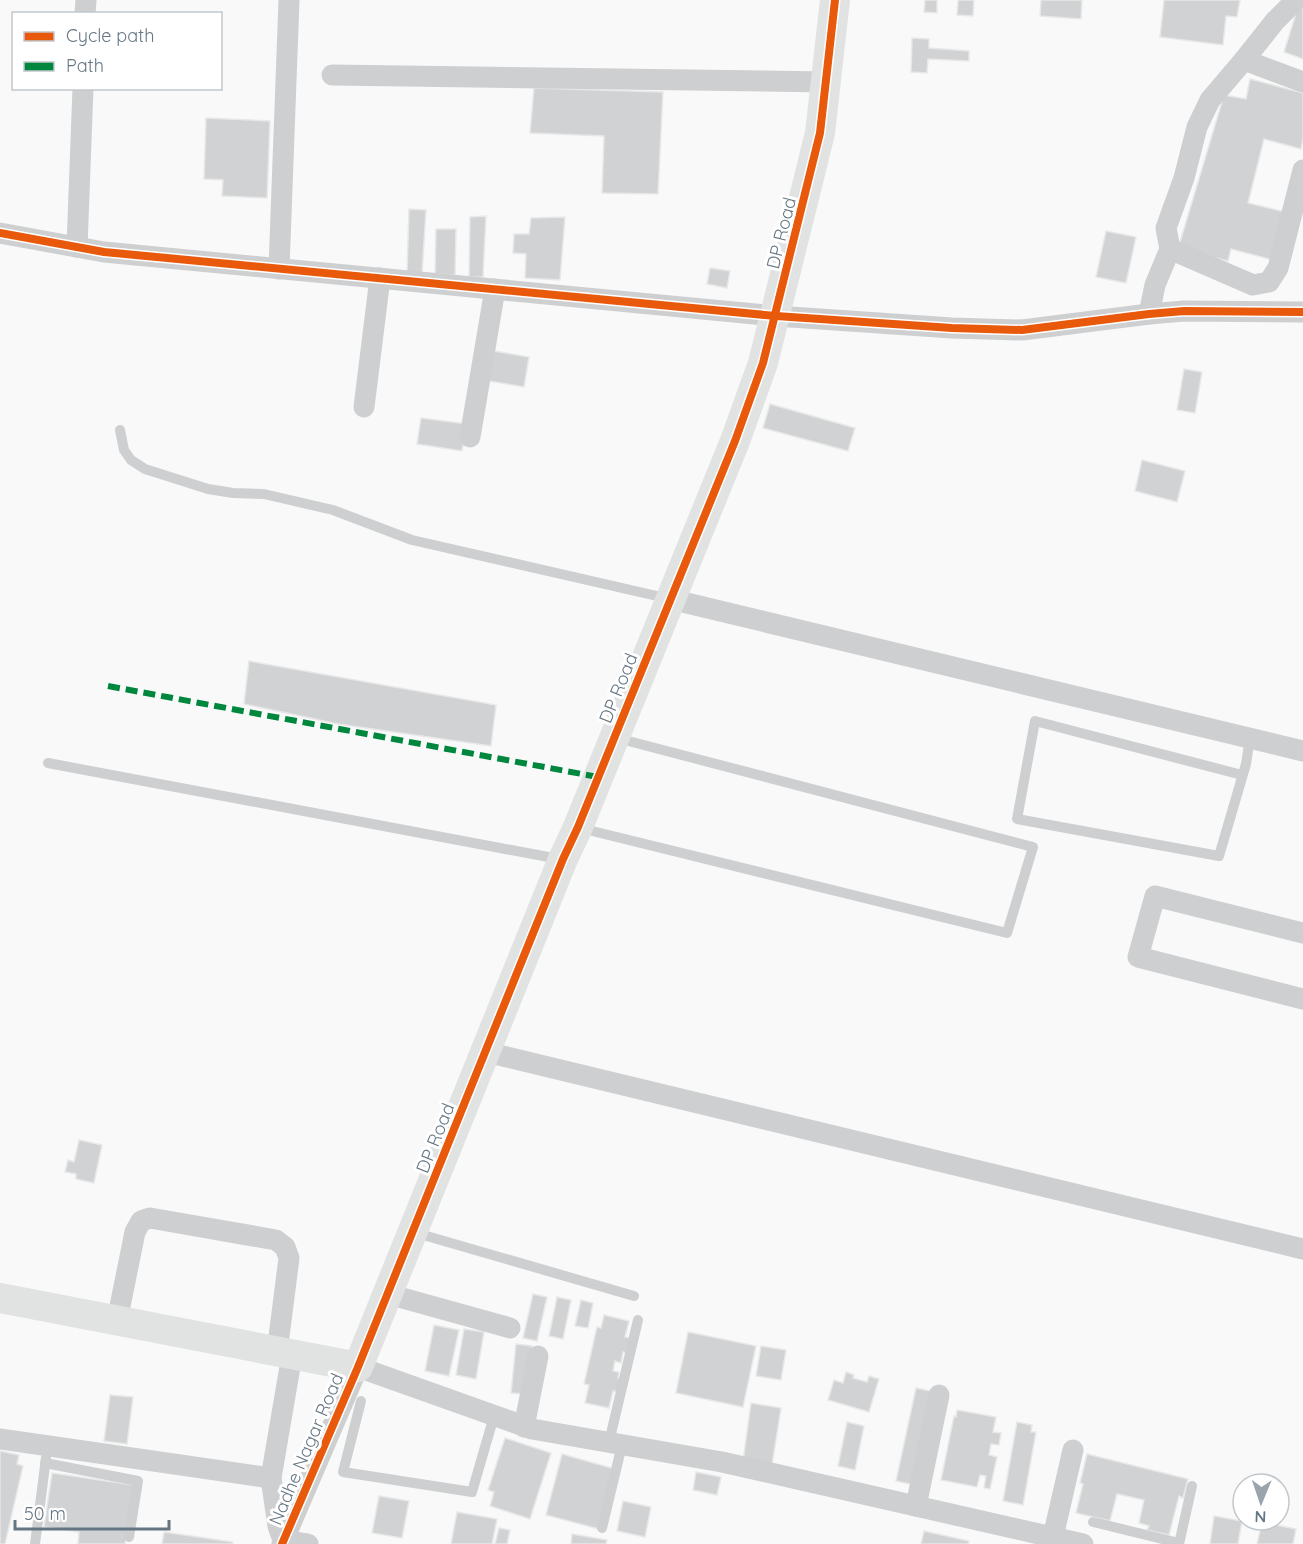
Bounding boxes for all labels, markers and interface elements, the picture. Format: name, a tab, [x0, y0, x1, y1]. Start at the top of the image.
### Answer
legend	[12, 12, 222, 90]
text: Cycle path	[66, 24, 154, 47]
text: Path	[66, 54, 104, 77]
street label: DP Road	[761, 195, 801, 271]
street label: DP Road	[594, 650, 642, 726]
street label: DP Road	[411, 1100, 459, 1176]
street label: Nadhe Nagar Road	[264, 1370, 348, 1528]
north arrow	[1231, 1472, 1291, 1532]
scale bar	[15, 1493, 170, 1531]
text: 50 m	[24, 1502, 66, 1525]
text: N	[1254, 1507, 1267, 1527]

